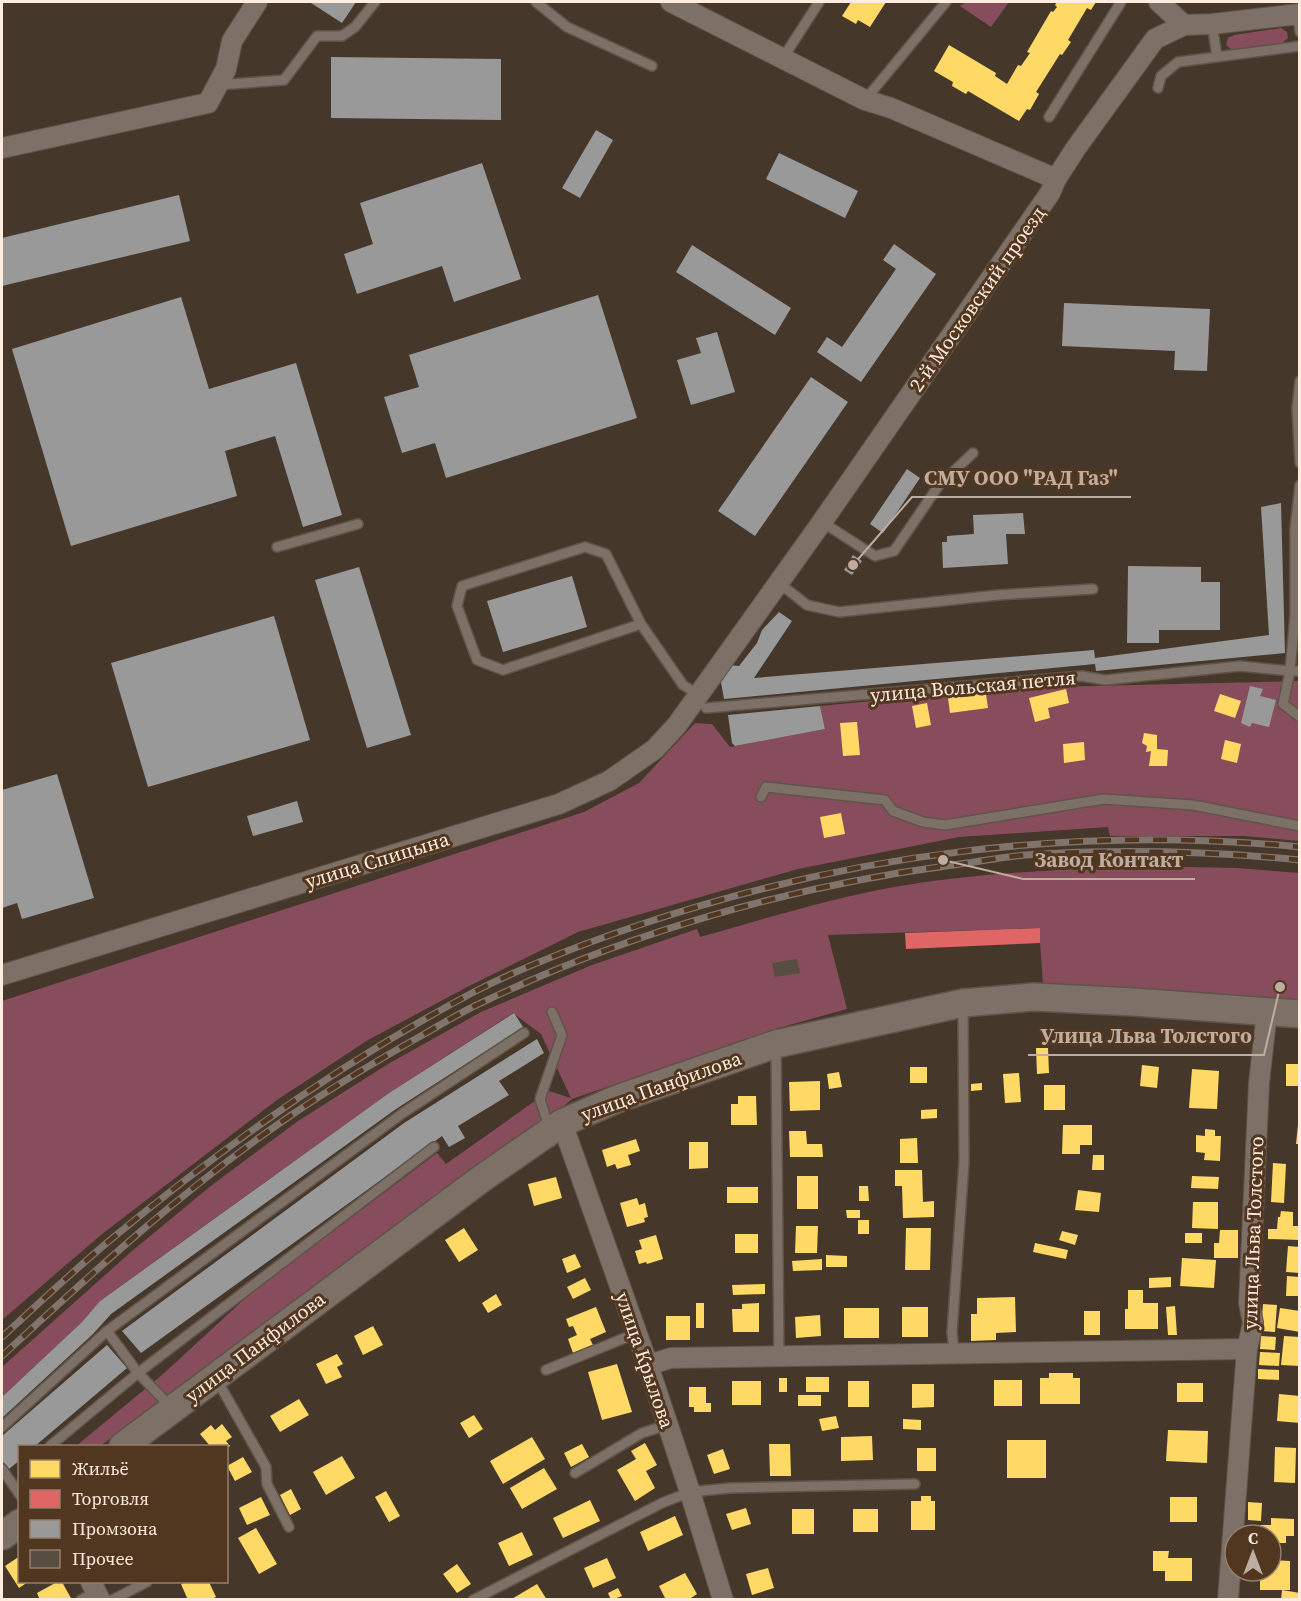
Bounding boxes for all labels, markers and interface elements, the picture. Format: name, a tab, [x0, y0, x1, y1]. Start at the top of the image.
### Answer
street label: 2-й Московский проезд	[902, 201, 1052, 397]
callout: СМУ ООО "РАД Газ"	[912, 458, 1131, 497]
text: СМУ ООО "РАД Газ"	[924, 463, 1118, 492]
street label: улица Вольская петля	[869, 663, 1077, 709]
street label: улица Спицына	[302, 825, 453, 895]
callout: Завод Контакт	[1023, 840, 1195, 879]
text: Завод Контакт	[1035, 845, 1184, 874]
callout: Улица Льва Толстого	[1028, 1016, 1264, 1055]
text: Улица Льва Толстого	[1040, 1021, 1252, 1050]
street label: улица Панфилова	[577, 1044, 746, 1128]
street label: улица Льва Толстого	[1236, 1136, 1270, 1330]
street label: улица Панфилова	[179, 1285, 331, 1409]
street label: улица Крылова	[609, 1288, 682, 1433]
legend	[18, 1445, 228, 1583]
text: Жильё	[72, 1456, 129, 1481]
text: Торговля	[72, 1486, 149, 1511]
text: Промзона	[72, 1516, 158, 1541]
north arrow	[1223, 1523, 1283, 1583]
text: С	[1248, 1527, 1258, 1549]
text: Прочее	[72, 1546, 134, 1571]

